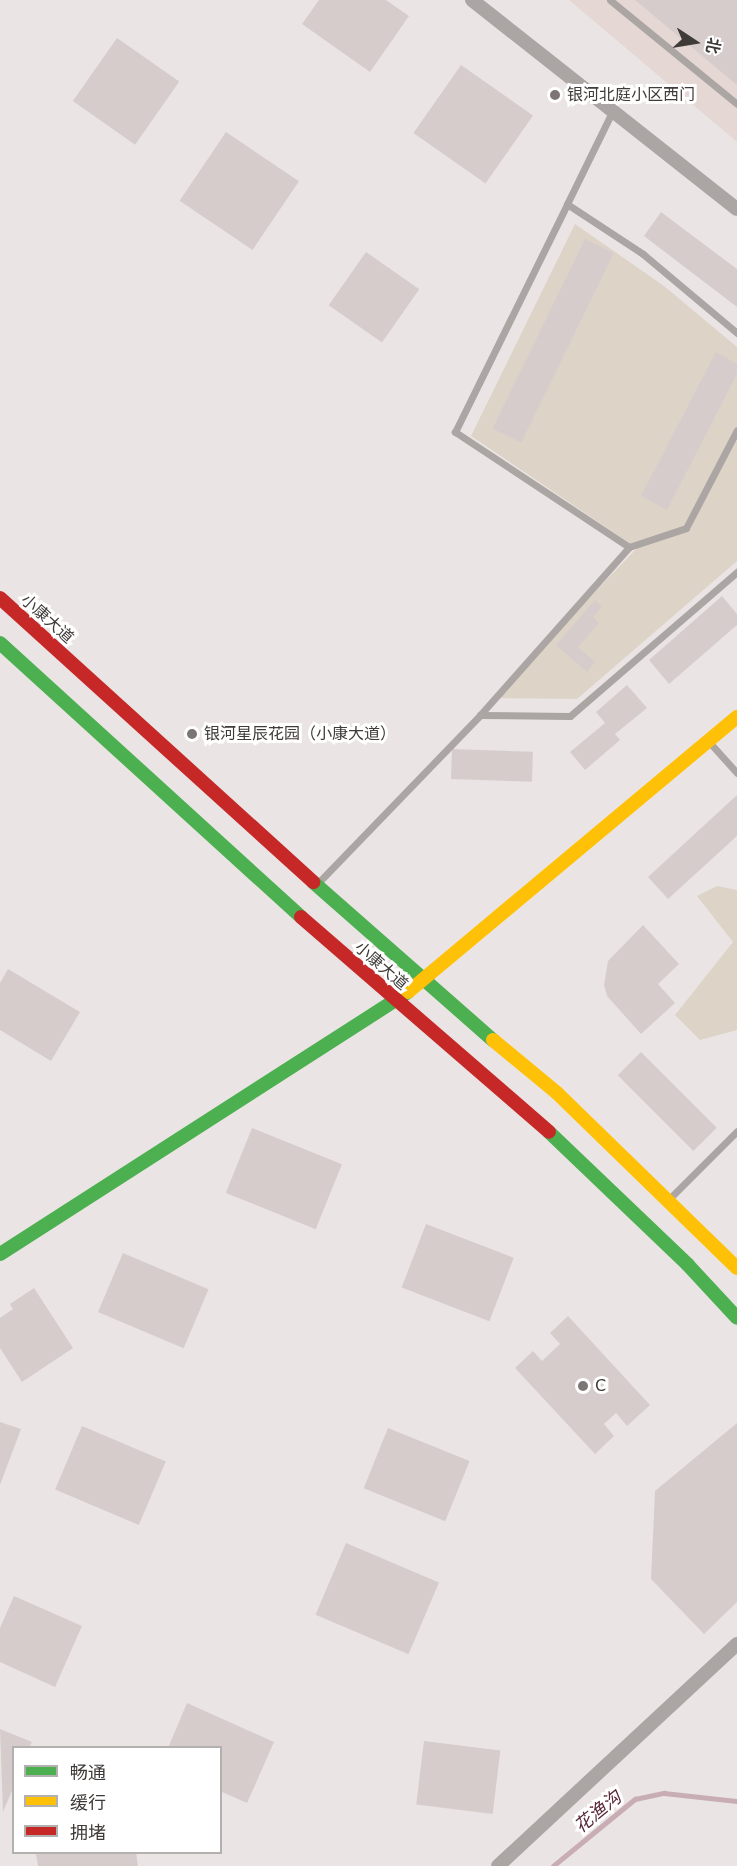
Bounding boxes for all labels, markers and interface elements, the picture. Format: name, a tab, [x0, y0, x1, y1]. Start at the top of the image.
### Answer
north arrow	[665, 12, 725, 72]
text: 北	[702, 36, 724, 56]
place label: 银河北庭小区西门	[567, 85, 695, 105]
marker: 银河北庭小区西门	[548, 88, 562, 102]
street label: 小康大道	[17, 590, 77, 648]
place label: 银河星辰花园（小康大道）	[204, 724, 396, 744]
marker: 银河星辰花园（小康大道）	[185, 727, 199, 741]
street label: 小康大道	[351, 938, 411, 994]
place label: C	[595, 1376, 606, 1396]
marker: C	[576, 1379, 590, 1393]
legend	[12, 1746, 222, 1854]
text: 畅通	[70, 1762, 106, 1783]
water label: 花渔沟	[570, 1787, 626, 1837]
text: 缓行	[70, 1792, 106, 1813]
text: 拥堵	[70, 1822, 106, 1843]

